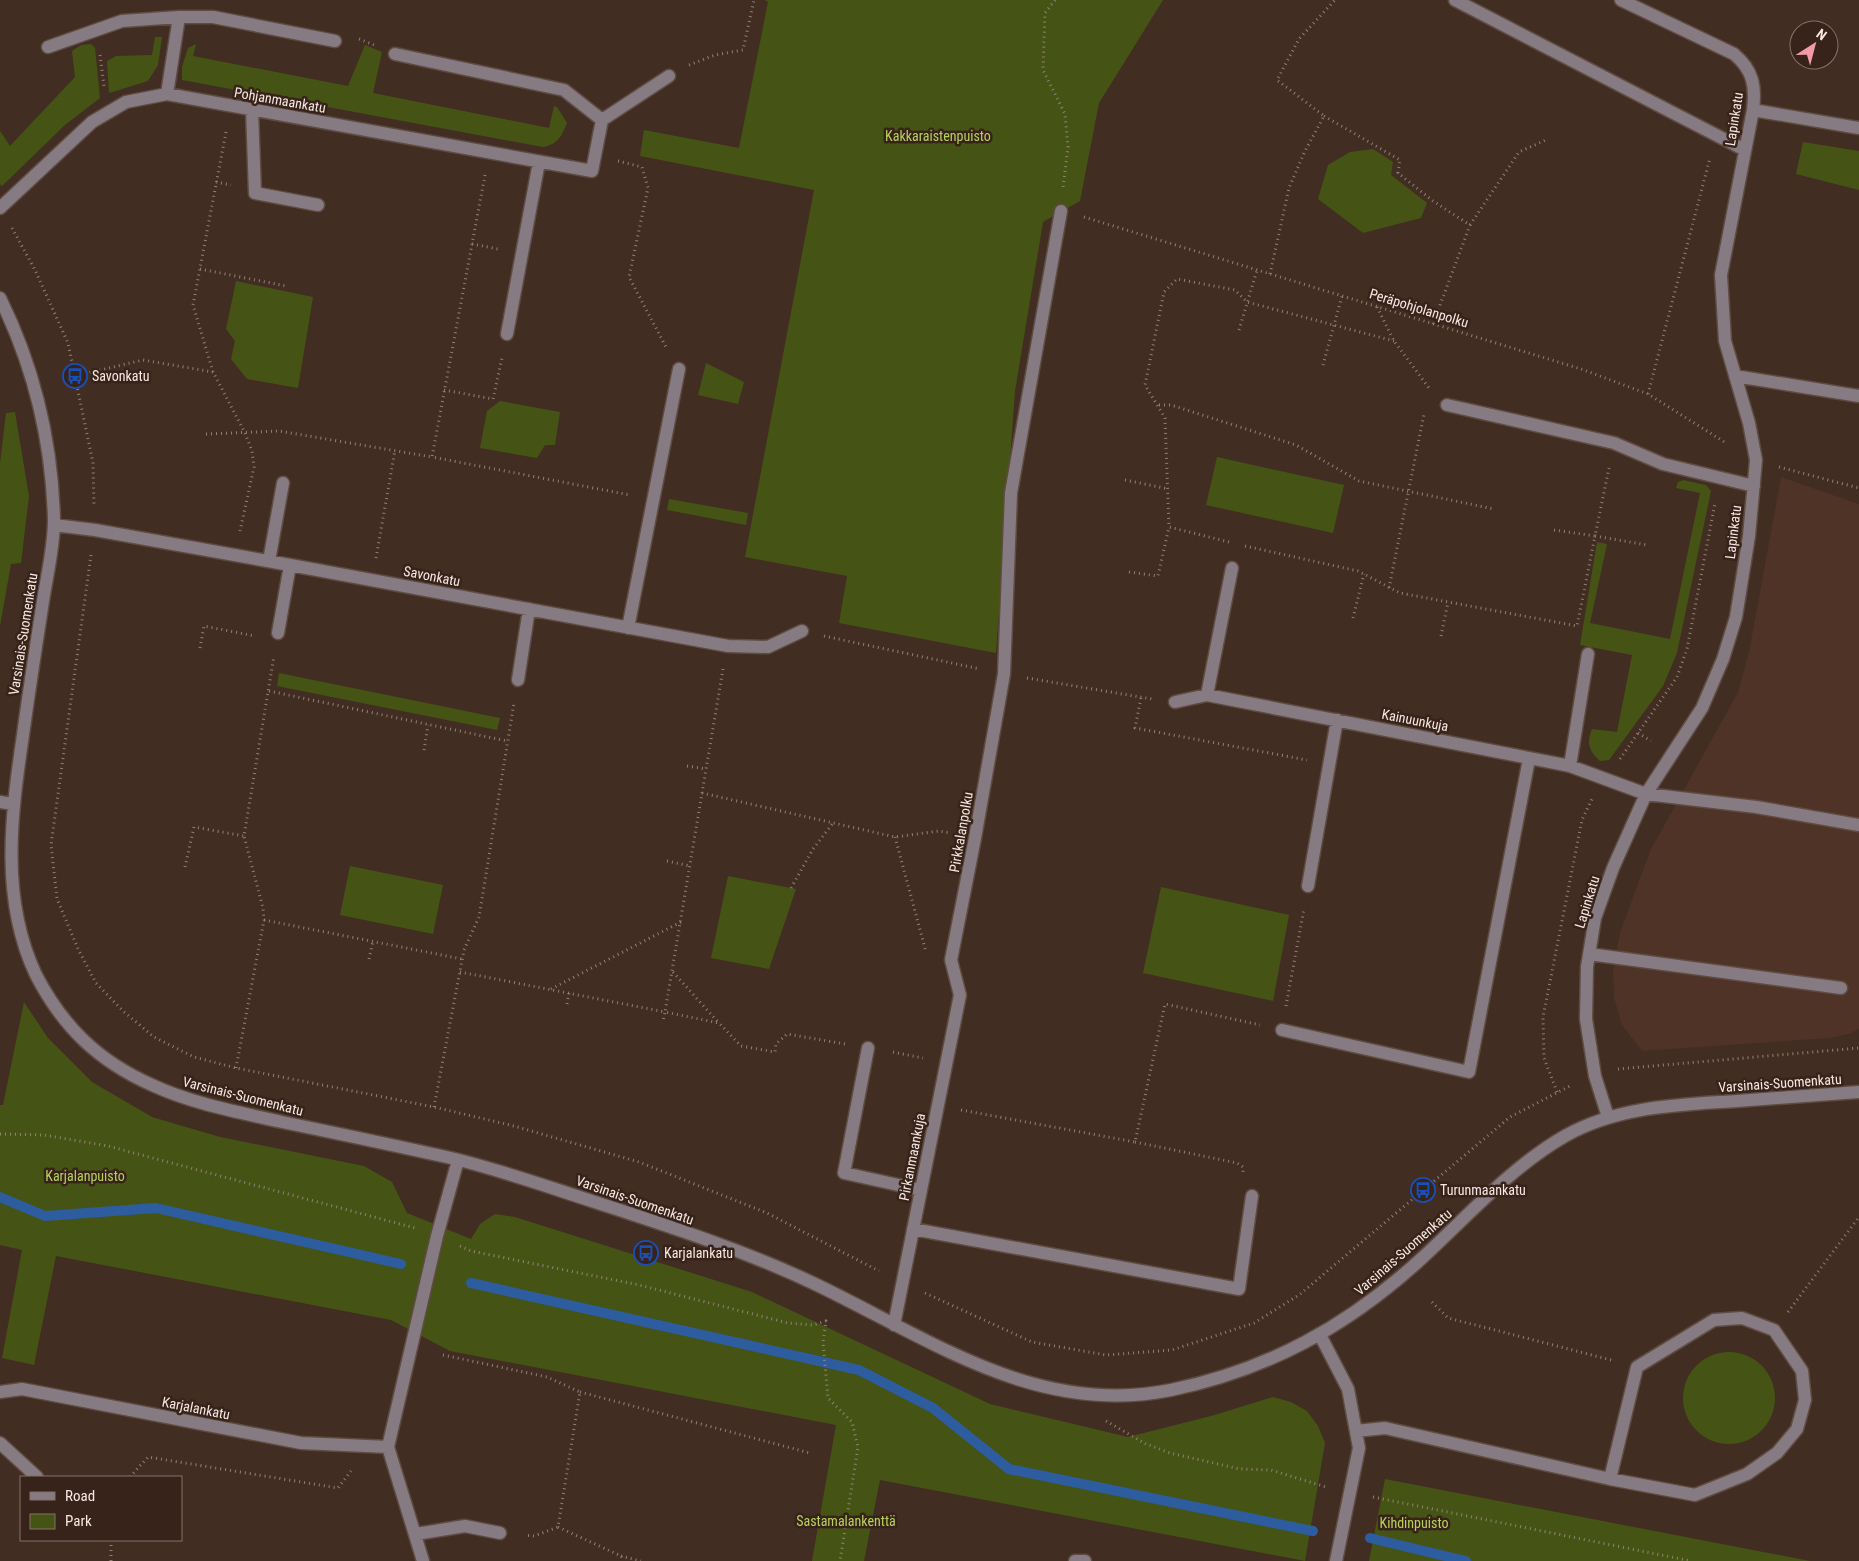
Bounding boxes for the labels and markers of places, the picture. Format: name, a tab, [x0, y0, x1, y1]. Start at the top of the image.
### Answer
bus stop icon: Savonkatu	[62, 363, 88, 389]
place label: Savonkatu	[92, 368, 149, 384]
bus stop icon: Turunmaankatu	[1410, 1177, 1436, 1203]
place label: Turunmaankatu	[1440, 1182, 1526, 1198]
bus stop icon: Karjalankatu	[633, 1240, 659, 1266]
place label: Karjalankatu	[664, 1245, 733, 1261]

